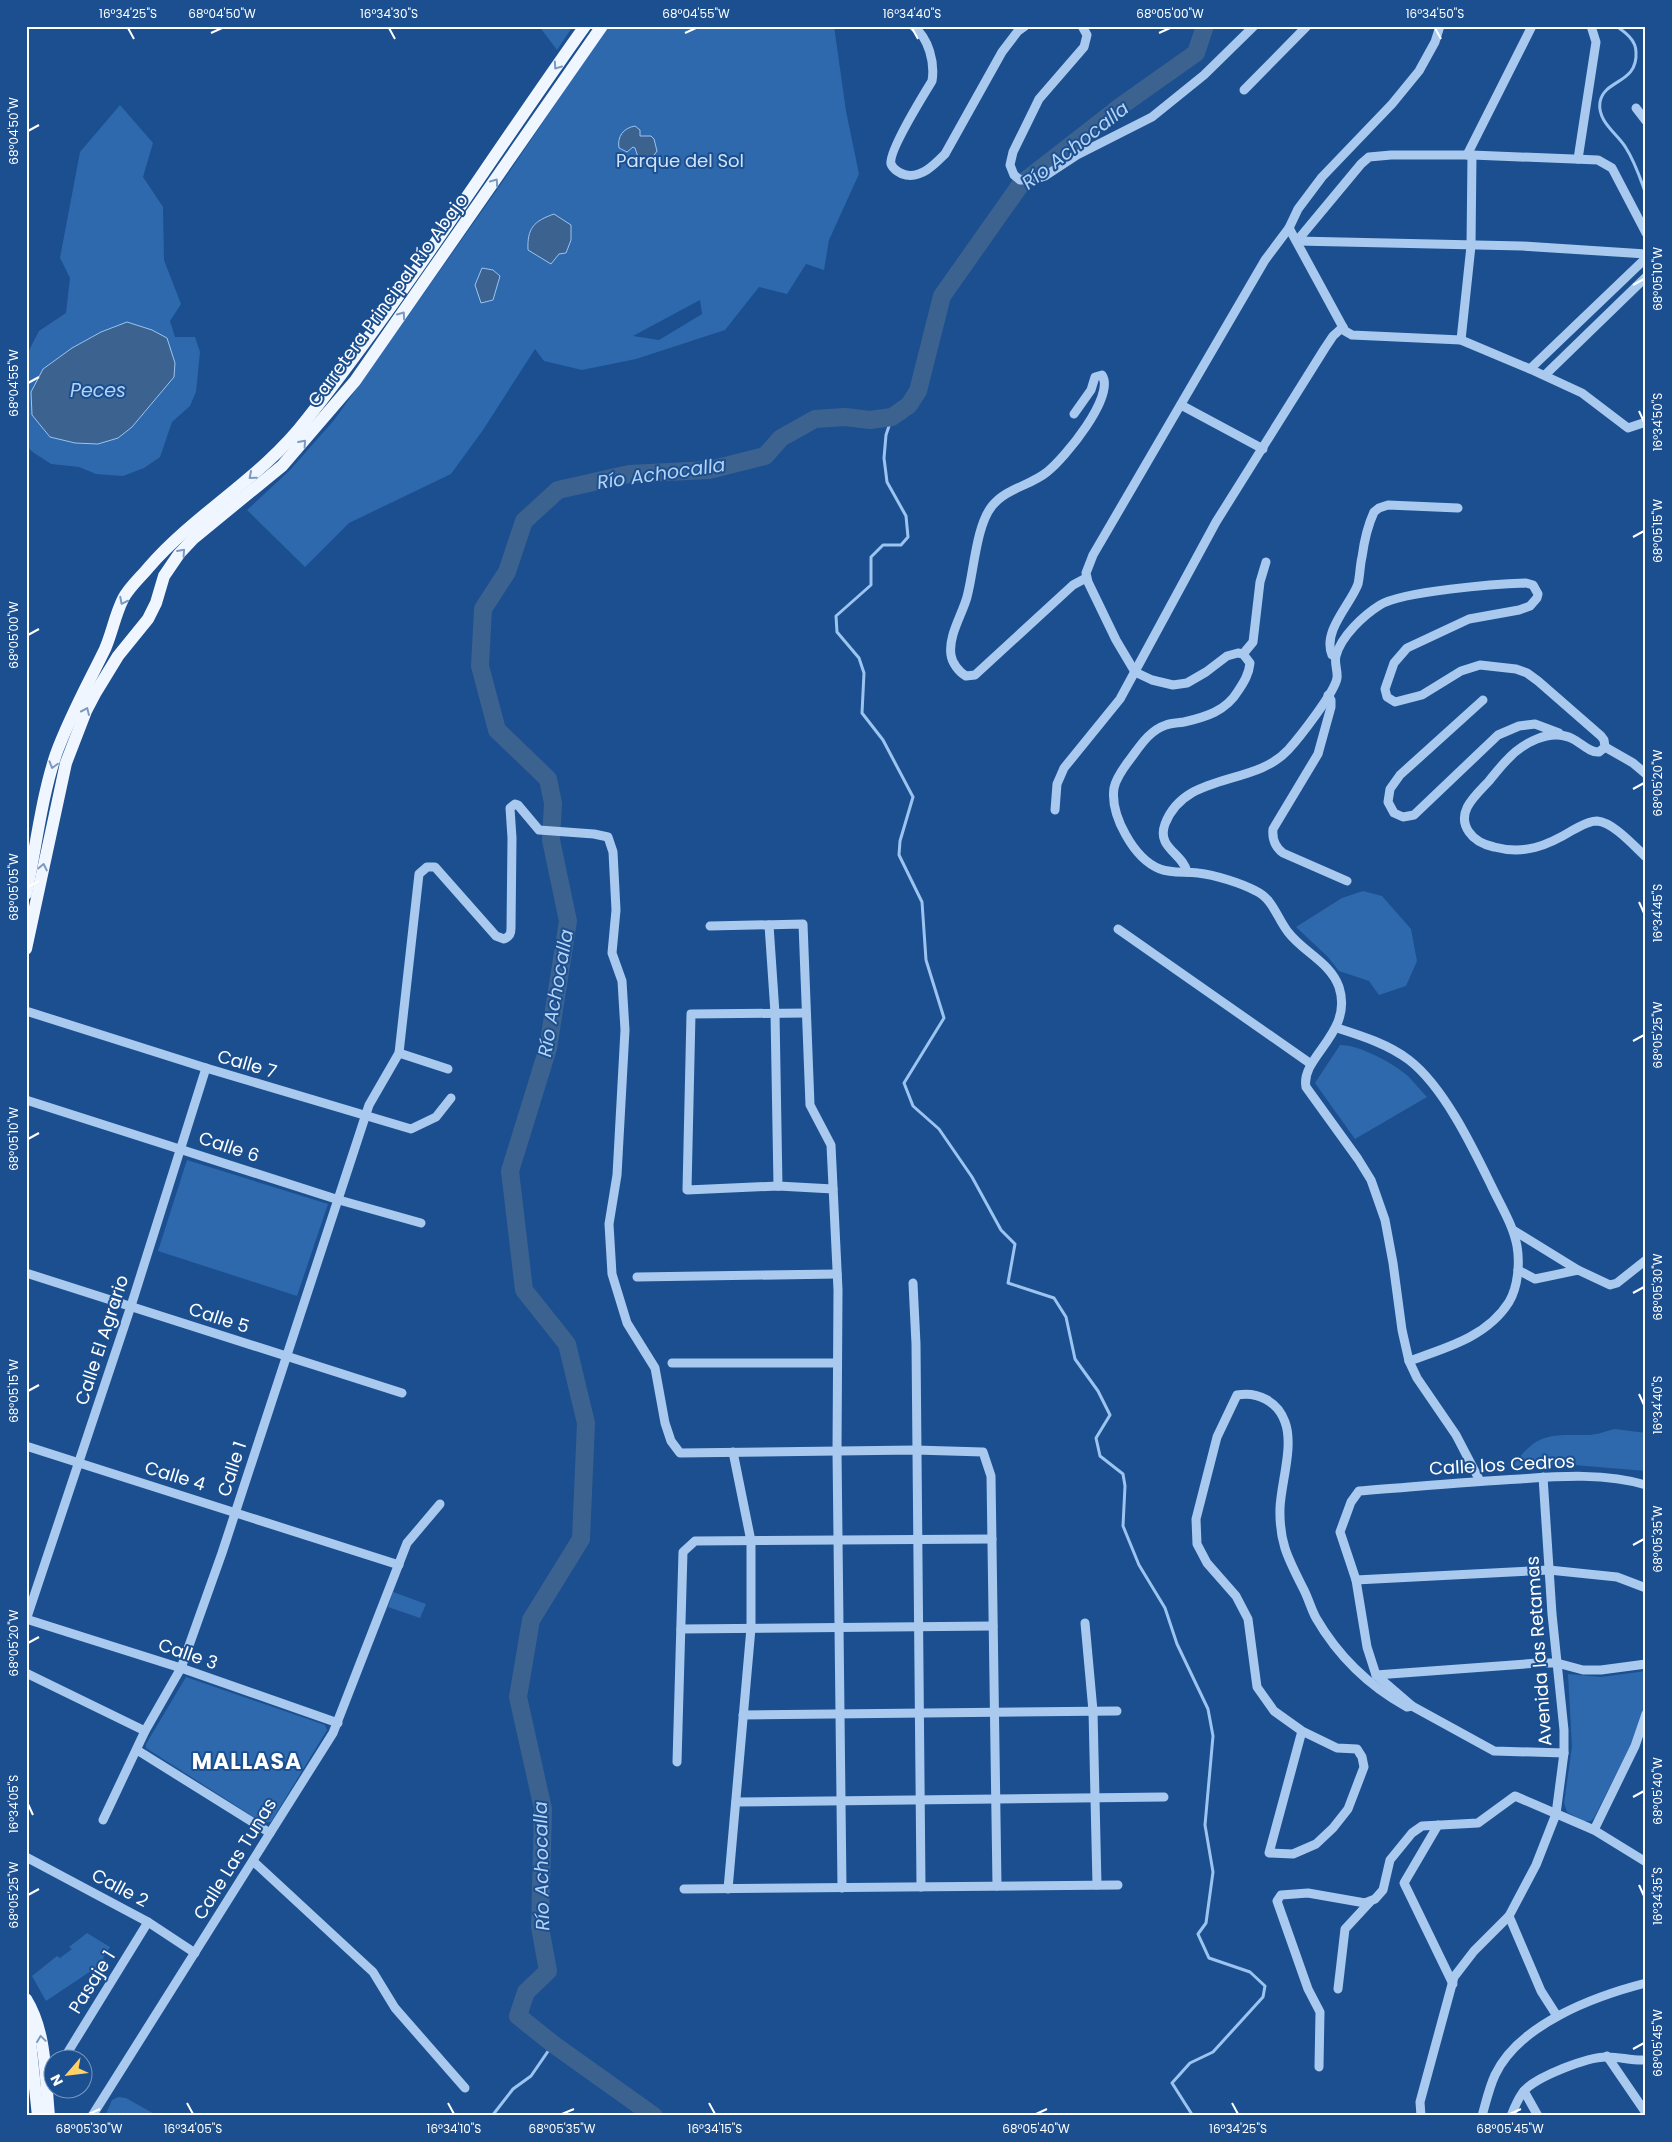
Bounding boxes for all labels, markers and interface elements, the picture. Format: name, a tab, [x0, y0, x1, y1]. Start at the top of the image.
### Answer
text: 16°34'25"S	[99, 5, 157, 22]
text: 68°04'50"W	[188, 5, 256, 22]
text: 16°34'30"S	[360, 5, 418, 22]
text: 68°04'55"W	[662, 5, 730, 22]
text: 16°34'40"S	[883, 5, 941, 22]
text: 68°05'00"W	[1136, 5, 1204, 22]
text: 16°34'50"S	[1406, 5, 1464, 22]
one-way arrow	[554, 60, 563, 70]
water label: Río Achocalla	[1016, 95, 1135, 196]
text: 68°04'50"W	[5, 97, 22, 165]
park label: Parque del Sol	[616, 148, 744, 173]
one-way arrow	[489, 178, 498, 187]
street label: Carretera Principal Río Abajo	[302, 188, 474, 412]
text: 68°05'10"W	[1649, 247, 1666, 311]
one-way arrow	[396, 311, 405, 321]
text: 68°04'55"W	[5, 349, 22, 417]
water label: Peces	[70, 377, 126, 404]
text: 16°34'50"S	[1649, 393, 1666, 451]
one-way arrow	[297, 440, 306, 449]
water label: Río Achocalla	[595, 451, 727, 496]
one-way arrow	[248, 471, 257, 480]
text: 68°05'15"W	[1649, 499, 1666, 563]
one-way arrow	[176, 548, 185, 557]
one-way arrow	[119, 596, 129, 605]
text: 68°05'00"W	[5, 601, 22, 669]
one-way arrow	[80, 707, 91, 716]
text: 68°05'20"W	[1649, 749, 1666, 816]
one-way arrow	[49, 761, 59, 769]
text: 68°05'05"W	[5, 853, 22, 921]
one-way arrow	[37, 863, 48, 872]
text: 16°34'45"S	[1649, 884, 1666, 942]
water label: Río Achocalla	[531, 927, 580, 1059]
text: 68°05'25"W	[1649, 1001, 1666, 1068]
street label: Calle 7	[215, 1043, 280, 1084]
text: 68°05'10"W	[5, 1107, 22, 1171]
street label: Calle 6	[196, 1125, 263, 1168]
text: 68°05'30"W	[1649, 1253, 1666, 1320]
street label: Calle El Agrario	[69, 1272, 134, 1408]
street label: Calle 5	[186, 1296, 253, 1339]
text: 68°05'15"W	[5, 1359, 22, 1423]
text: 16°34'40"S	[1649, 1376, 1666, 1434]
street label: Calle 1	[211, 1438, 252, 1500]
street label: Calle los Cedros	[1428, 1448, 1575, 1481]
street label: Calle 4	[142, 1454, 209, 1497]
text: 68°05'35"W	[1649, 1505, 1666, 1572]
street label: Avenida las Retamas	[1519, 1555, 1558, 1747]
text: 68°05'20"W	[5, 1609, 22, 1676]
street label: Calle 3	[155, 1632, 221, 1675]
district label: MALLASA	[192, 1746, 302, 1777]
text: 68°05'40"W	[1649, 1757, 1666, 1825]
text: 16°34'05"S	[5, 1775, 22, 1833]
street label: Calle Las Tunas	[187, 1793, 282, 1924]
water label: Río Achocalla	[527, 1801, 556, 1931]
text: 68°05'25"W	[5, 1861, 22, 1928]
street label: Calle 2	[87, 1862, 153, 1913]
text: 16°34'35"S	[1649, 1867, 1666, 1925]
street label: Pasaje 1	[62, 1945, 121, 2018]
text: 68°05'45"W	[1649, 2009, 1666, 2077]
one-way arrow	[36, 2034, 47, 2042]
north arrow	[42, 2050, 92, 2100]
text: N	[45, 2071, 68, 2089]
text: 68°05'30"W	[56, 2120, 123, 2137]
text: 16°34'05"S	[164, 2120, 222, 2137]
text: 16°34'10"S	[427, 2120, 481, 2137]
text: 68°05'35"W	[529, 2120, 596, 2137]
text: 16°34'15"S	[688, 2120, 742, 2137]
text: 68°05'40"W	[1002, 2120, 1070, 2137]
text: 16°34'25"S	[1209, 2120, 1267, 2137]
text: 68°05'45"W	[1476, 2120, 1544, 2137]

